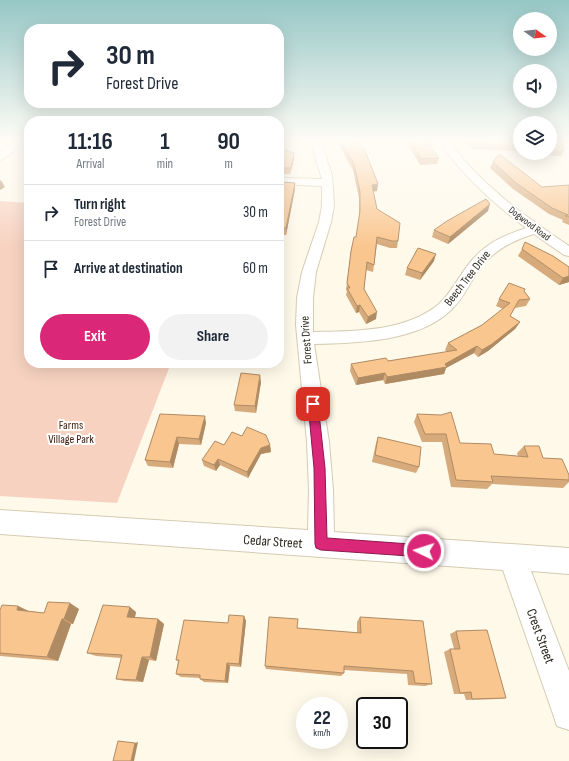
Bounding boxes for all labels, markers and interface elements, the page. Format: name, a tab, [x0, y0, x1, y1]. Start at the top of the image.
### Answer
north arrow	[513, 12, 557, 56]
map controls	[513, 12, 557, 160]
text: 30 m	[106, 39, 155, 72]
icon: right	[40, 40, 92, 92]
button: sound	[513, 64, 557, 108]
text: Forest Drive	[106, 73, 178, 94]
button: layers	[513, 116, 557, 160]
text: 11:16	[68, 127, 113, 156]
text: 1	[160, 127, 170, 156]
text: 90	[217, 127, 240, 156]
text: Arrival	[76, 156, 104, 172]
text: min	[157, 156, 173, 172]
text: m	[224, 156, 233, 172]
text: Turn right	[74, 195, 126, 214]
icon: right	[40, 202, 62, 224]
text: 30 m	[243, 203, 268, 222]
street label: Dogwood Road	[506, 204, 553, 243]
text: Forest Drive	[74, 214, 126, 230]
street label: Beech Tree Drive	[441, 247, 494, 309]
icon: arrive	[40, 258, 62, 280]
text: Arrive at destination	[74, 259, 183, 278]
text: 60 m	[243, 259, 268, 278]
button: Exit	[40, 314, 150, 360]
button: Share	[158, 314, 268, 360]
street label: Forest Drive	[297, 315, 316, 365]
pin	[296, 387, 330, 421]
icon: arrive	[302, 393, 324, 415]
park label: Farms Village Park	[48, 418, 94, 447]
position arrow	[403, 530, 445, 572]
street label: Cedar Street	[243, 531, 303, 552]
street label: Crest Street	[523, 606, 558, 666]
speed limit sign: 30	[356, 697, 408, 749]
text: 22	[313, 706, 331, 730]
text: km/h	[313, 727, 331, 739]

